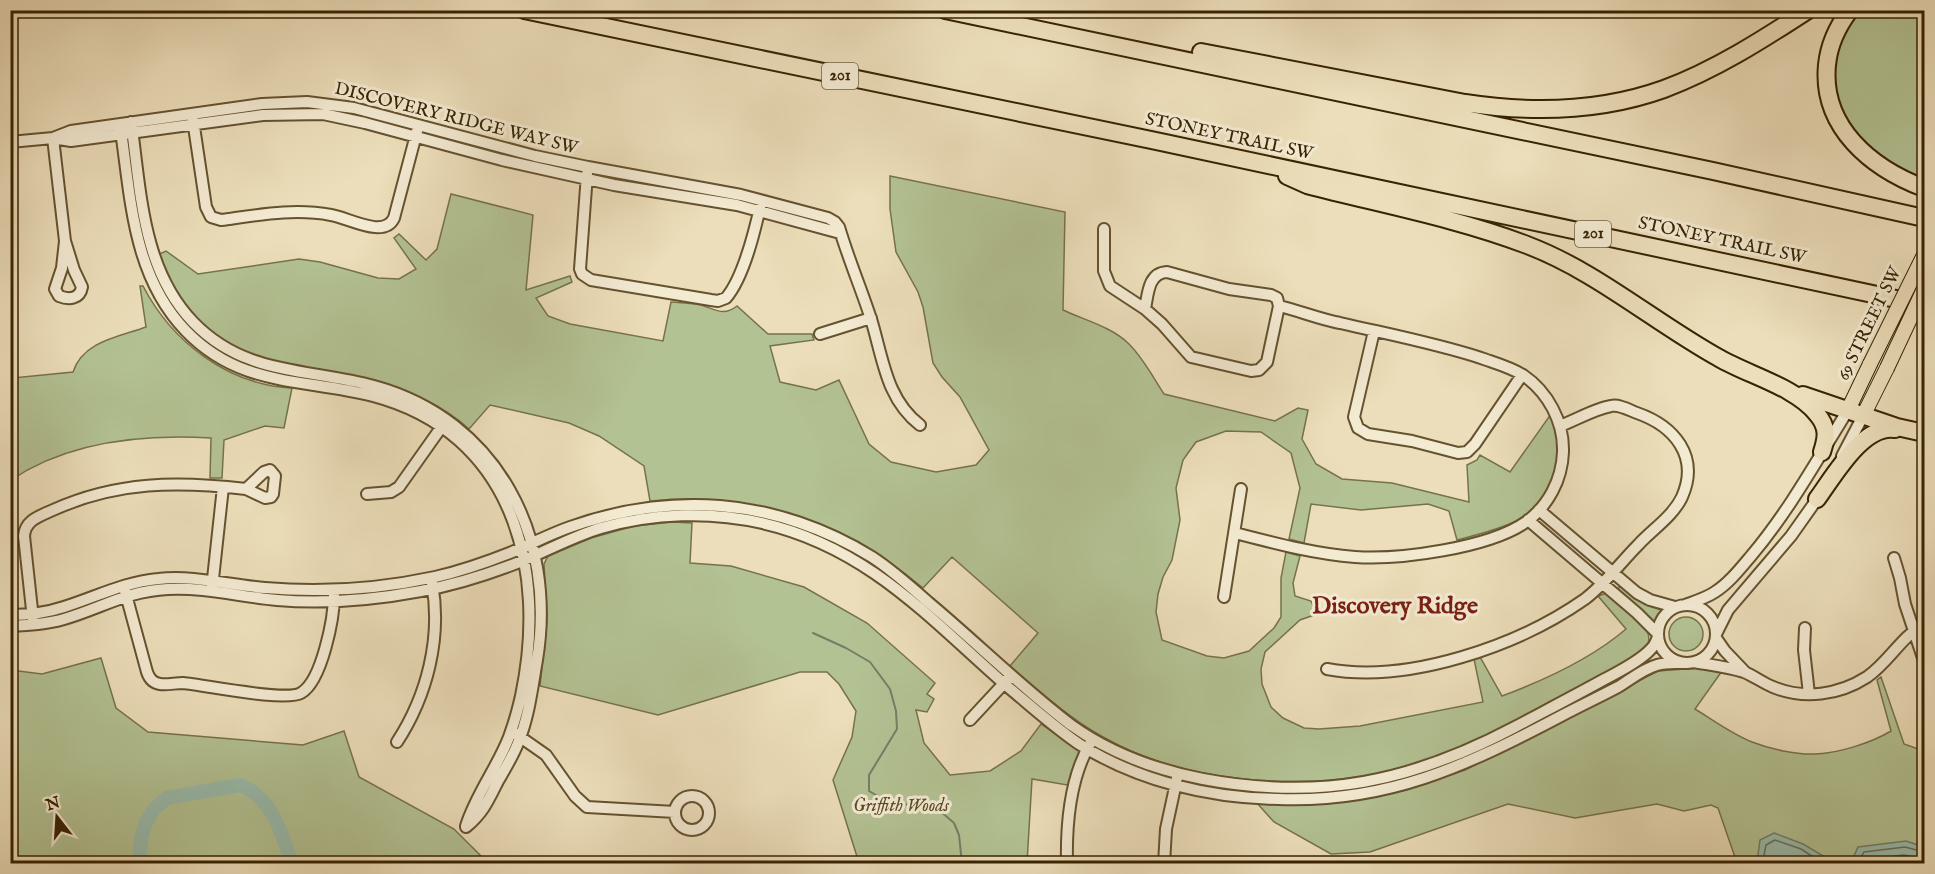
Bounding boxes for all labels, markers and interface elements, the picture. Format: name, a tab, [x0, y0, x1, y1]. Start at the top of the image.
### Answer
road number: 201	[822, 63, 858, 89]
street label: DISCOVERY RIDGE WAY SW	[332, 78, 581, 161]
street label: STONEY TRAIL SW	[1143, 108, 1316, 166]
street label: STONEY TRAIL SW	[1636, 212, 1809, 270]
road number: 201	[1575, 221, 1611, 247]
street label: 69 STREET SW	[1833, 263, 1908, 385]
district label: Discovery Ridge	[1312, 591, 1478, 622]
north arrow	[27, 787, 87, 847]
text: N	[43, 793, 63, 816]
park label: Griffith Woods	[853, 795, 950, 818]

